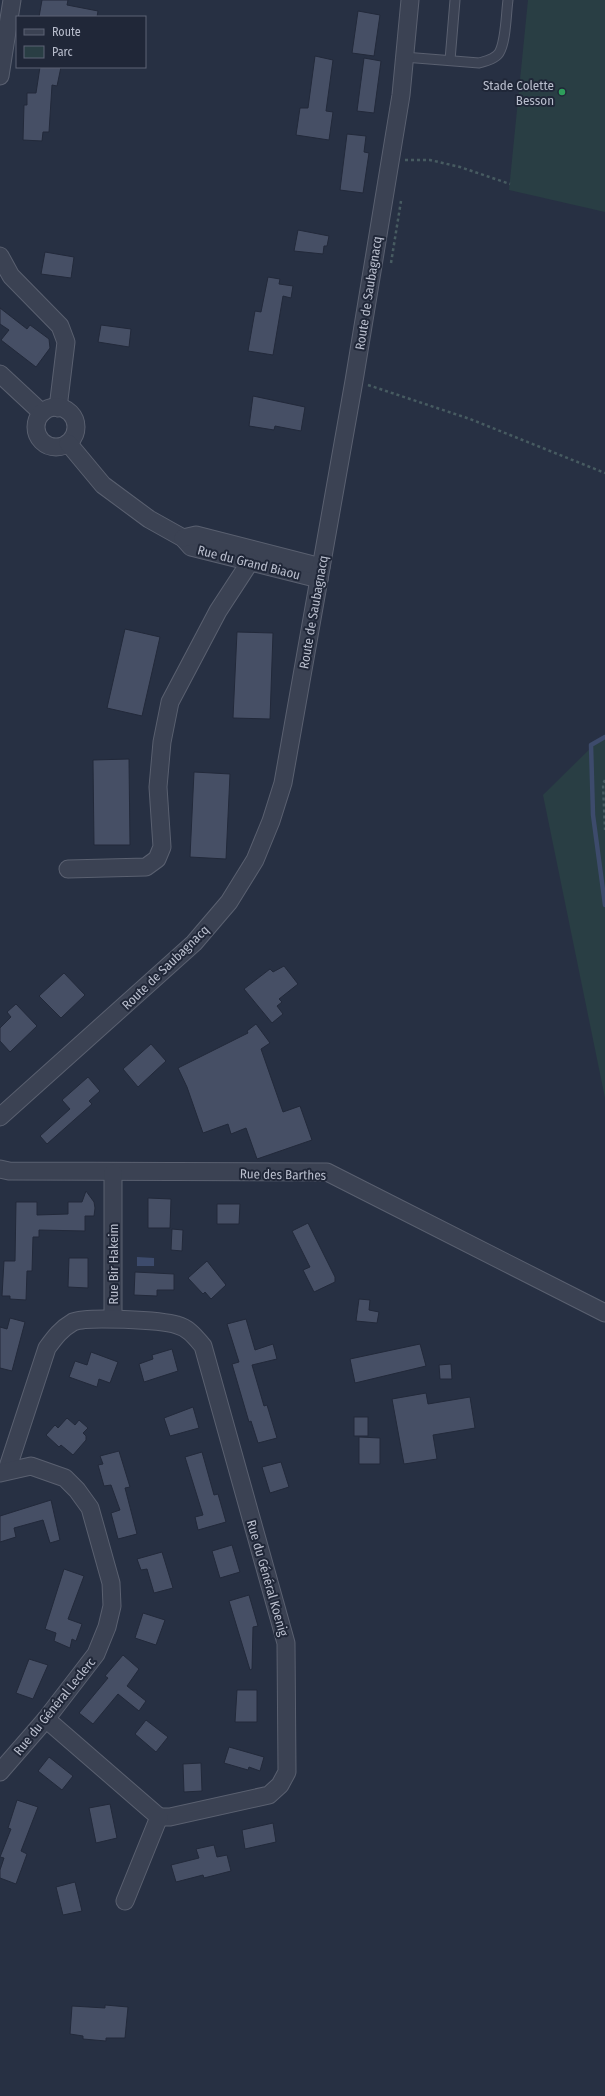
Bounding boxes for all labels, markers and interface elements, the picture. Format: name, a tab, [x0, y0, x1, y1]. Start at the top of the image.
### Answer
legend	[16, 16, 146, 68]
text: Route	[52, 25, 81, 39]
text: Parc	[52, 45, 73, 59]
place label: Stade Colette Besson	[483, 78, 554, 108]
marker: Stade Colette Besson	[557, 87, 567, 97]
street label: Route de Saubagnacq	[352, 235, 385, 351]
street label: Rue du Grand Biaou	[196, 542, 302, 583]
street label: Route de Saubagnacq	[296, 554, 331, 670]
street label: Route de Saubagnacq	[119, 922, 212, 1013]
street label: Rue des Barthes	[240, 1166, 327, 1183]
street label: Rue Bir Hakeim	[106, 1223, 121, 1305]
street label: Rue du Général Koenig	[244, 1518, 292, 1639]
street label: Rue du Général Leclerc	[10, 1654, 99, 1758]

